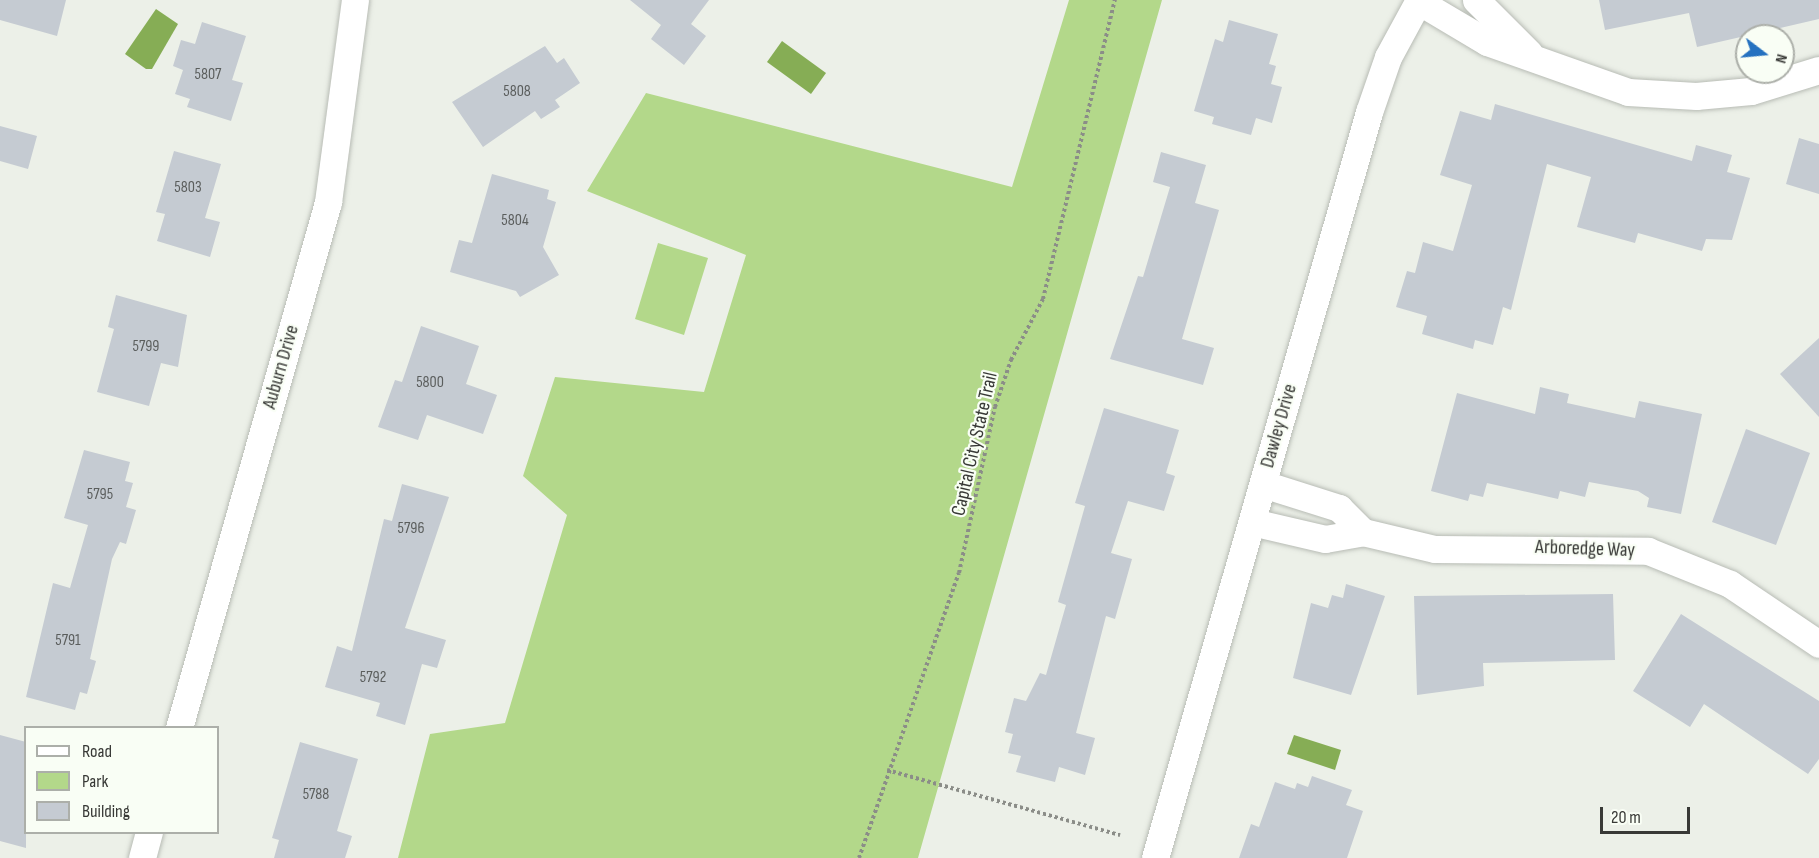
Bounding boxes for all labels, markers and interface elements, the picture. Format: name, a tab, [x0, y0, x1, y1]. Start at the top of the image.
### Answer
north arrow	[1735, 24, 1795, 84]
text: N	[1771, 52, 1791, 65]
house number: 5807	[195, 65, 221, 85]
house number: 5808	[503, 82, 531, 102]
house number: 5803	[174, 178, 202, 198]
house number: 5804	[501, 211, 529, 231]
street label: Auburn Drive	[258, 322, 304, 412]
house number: 5799	[133, 337, 159, 357]
street label: Capital City State Trail	[947, 370, 1003, 518]
house number: 5800	[416, 373, 444, 393]
street label: Dawley Drive	[1256, 381, 1302, 471]
house number: 5795	[87, 485, 113, 505]
house number: 5796	[398, 519, 424, 539]
street label: Arboredge Way	[1535, 535, 1635, 563]
house number: 5791	[55, 631, 81, 651]
house number: 5792	[360, 668, 386, 688]
legend	[24, 726, 219, 834]
text: Road	[82, 741, 112, 762]
text: Park	[82, 771, 108, 792]
house number: 5788	[303, 785, 329, 805]
scale bar	[1603, 795, 1693, 833]
text: Building	[82, 801, 130, 822]
text: 20 m	[1611, 807, 1641, 828]

